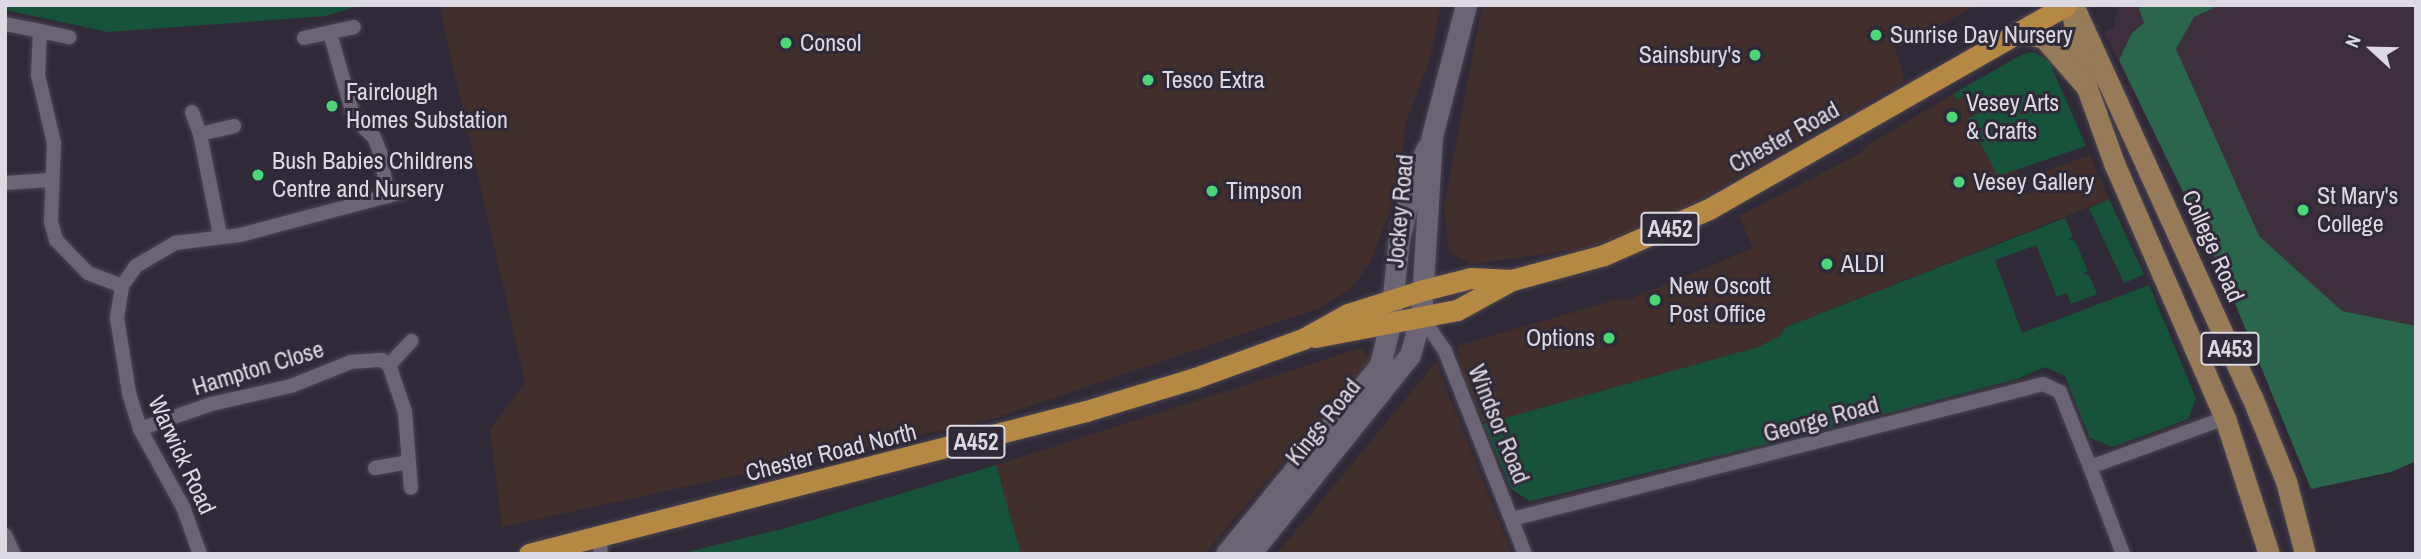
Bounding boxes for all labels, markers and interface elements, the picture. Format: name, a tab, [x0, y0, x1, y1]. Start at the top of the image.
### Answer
north arrow	[2337, 14, 2407, 84]
place label: Sunrise Day Nursery	[1890, 21, 2073, 49]
marker: Sunrise Day Nursery	[1868, 27, 1884, 43]
place label: Consol	[800, 29, 861, 57]
text: N	[2338, 31, 2367, 51]
marker: Consol	[778, 35, 794, 51]
place label: Sainsbury's	[1639, 41, 1741, 69]
marker: Sainsbury's	[1747, 47, 1763, 63]
place label: Tesco Extra	[1162, 66, 1265, 94]
marker: Tesco Extra	[1140, 72, 1156, 88]
place label: Fairclough Homes Substation	[346, 78, 508, 134]
place label: Vesey Arts & Crafts	[1966, 89, 2060, 145]
street label: Chester Road	[1724, 95, 1844, 179]
marker: Fairclough Homes Substation	[324, 98, 340, 114]
marker: Vesey Arts & Crafts	[1944, 109, 1960, 125]
place label: Bush Babies Childrens Centre and Nursery	[272, 147, 473, 203]
street label: Jockey Road	[1381, 153, 1419, 269]
marker: Bush Babies Childrens Centre and Nursery	[250, 167, 266, 183]
place label: Vesey Gallery	[1973, 168, 2094, 196]
marker: Vesey Gallery	[1951, 174, 1967, 190]
place label: Timpson	[1226, 177, 1302, 205]
place label: St Mary's College	[2317, 182, 2398, 238]
marker: Timpson	[1204, 183, 1220, 199]
street label: College Road	[2176, 186, 2250, 306]
marker: St Mary's College	[2295, 202, 2311, 218]
road number: A452	[1640, 210, 1700, 248]
place label: ALDI	[1841, 250, 1885, 278]
marker: ALDI	[1819, 256, 1835, 272]
place label: New Oscott Post Office	[1669, 272, 1771, 328]
marker: New Oscott Post Office	[1647, 292, 1663, 308]
place label: Options	[1526, 324, 1595, 352]
marker: Options	[1601, 330, 1617, 346]
road number: A453	[2200, 330, 2260, 368]
street label: Hampton Close	[189, 334, 327, 402]
street label: Windsor Road	[1462, 360, 1536, 488]
street label: Kings Road	[1279, 373, 1367, 471]
street label: George Road	[1760, 390, 1882, 448]
street label: Warwick Road	[142, 391, 222, 519]
street label: Chester Road North	[743, 417, 919, 487]
road number: A452	[946, 422, 1006, 462]

